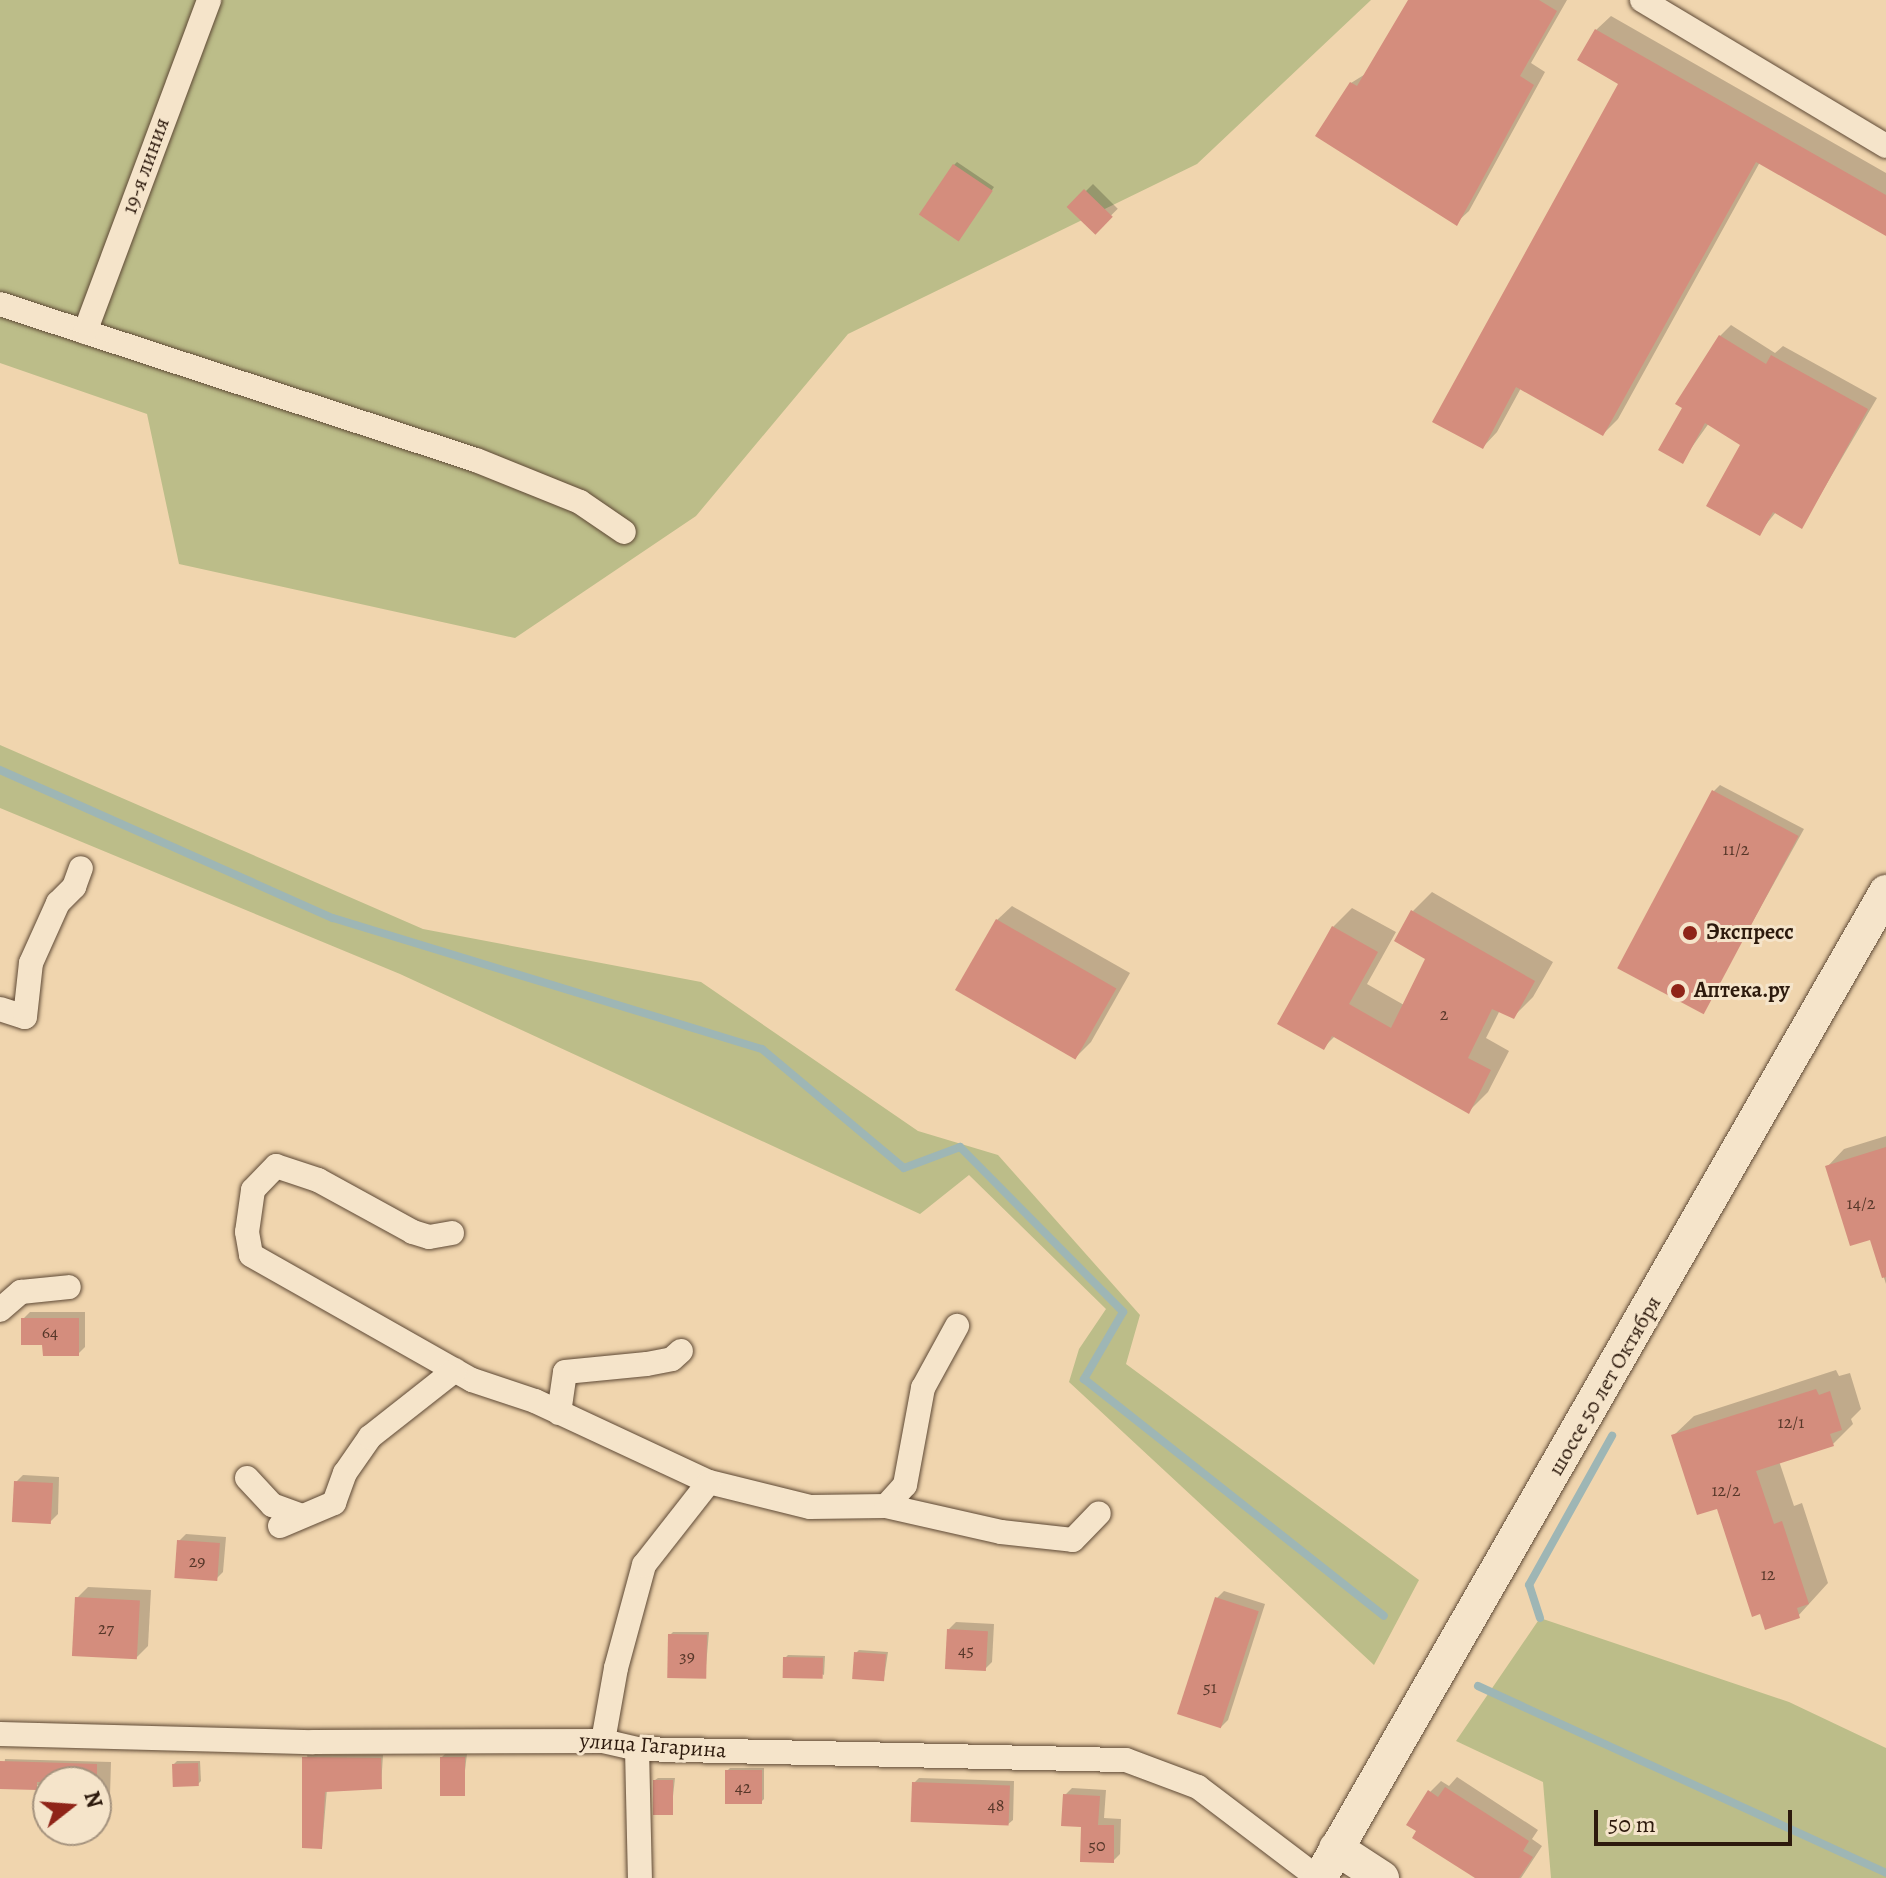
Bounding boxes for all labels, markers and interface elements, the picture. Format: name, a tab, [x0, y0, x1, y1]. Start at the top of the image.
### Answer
street label: 19-я линия	[116, 114, 176, 218]
house number: 11/2	[1723, 838, 1749, 860]
place label: Экспресс	[1706, 920, 1794, 946]
marker: Экспресс	[1681, 924, 1699, 942]
place label: Аптека.ру	[1694, 978, 1790, 1004]
marker: Аптека.ру	[1669, 982, 1687, 1000]
house number: 2	[1440, 1003, 1448, 1025]
house number: 14/2	[1847, 1192, 1875, 1214]
street label: шоссе 50 лет Октября	[1543, 1292, 1667, 1480]
house number: 64	[42, 1321, 58, 1343]
house number: 12/1	[1778, 1411, 1804, 1433]
house number: 12/2	[1711, 1479, 1741, 1501]
house number: 29	[189, 1550, 205, 1572]
house number: 12	[1761, 1563, 1775, 1585]
house number: 27	[98, 1617, 114, 1639]
house number: 45	[958, 1639, 974, 1661]
house number: 39	[679, 1645, 695, 1667]
house number: 51	[1203, 1676, 1217, 1698]
street label: улица Гагарина	[579, 1728, 727, 1764]
north arrow	[32, 1766, 112, 1846]
house number: 42	[735, 1776, 751, 1798]
text: N	[76, 1788, 110, 1812]
house number: 48	[988, 1794, 1004, 1816]
scale bar	[1598, 1794, 1796, 1844]
text: 50 m	[1608, 1808, 1656, 1840]
house number: 50	[1088, 1834, 1106, 1856]

